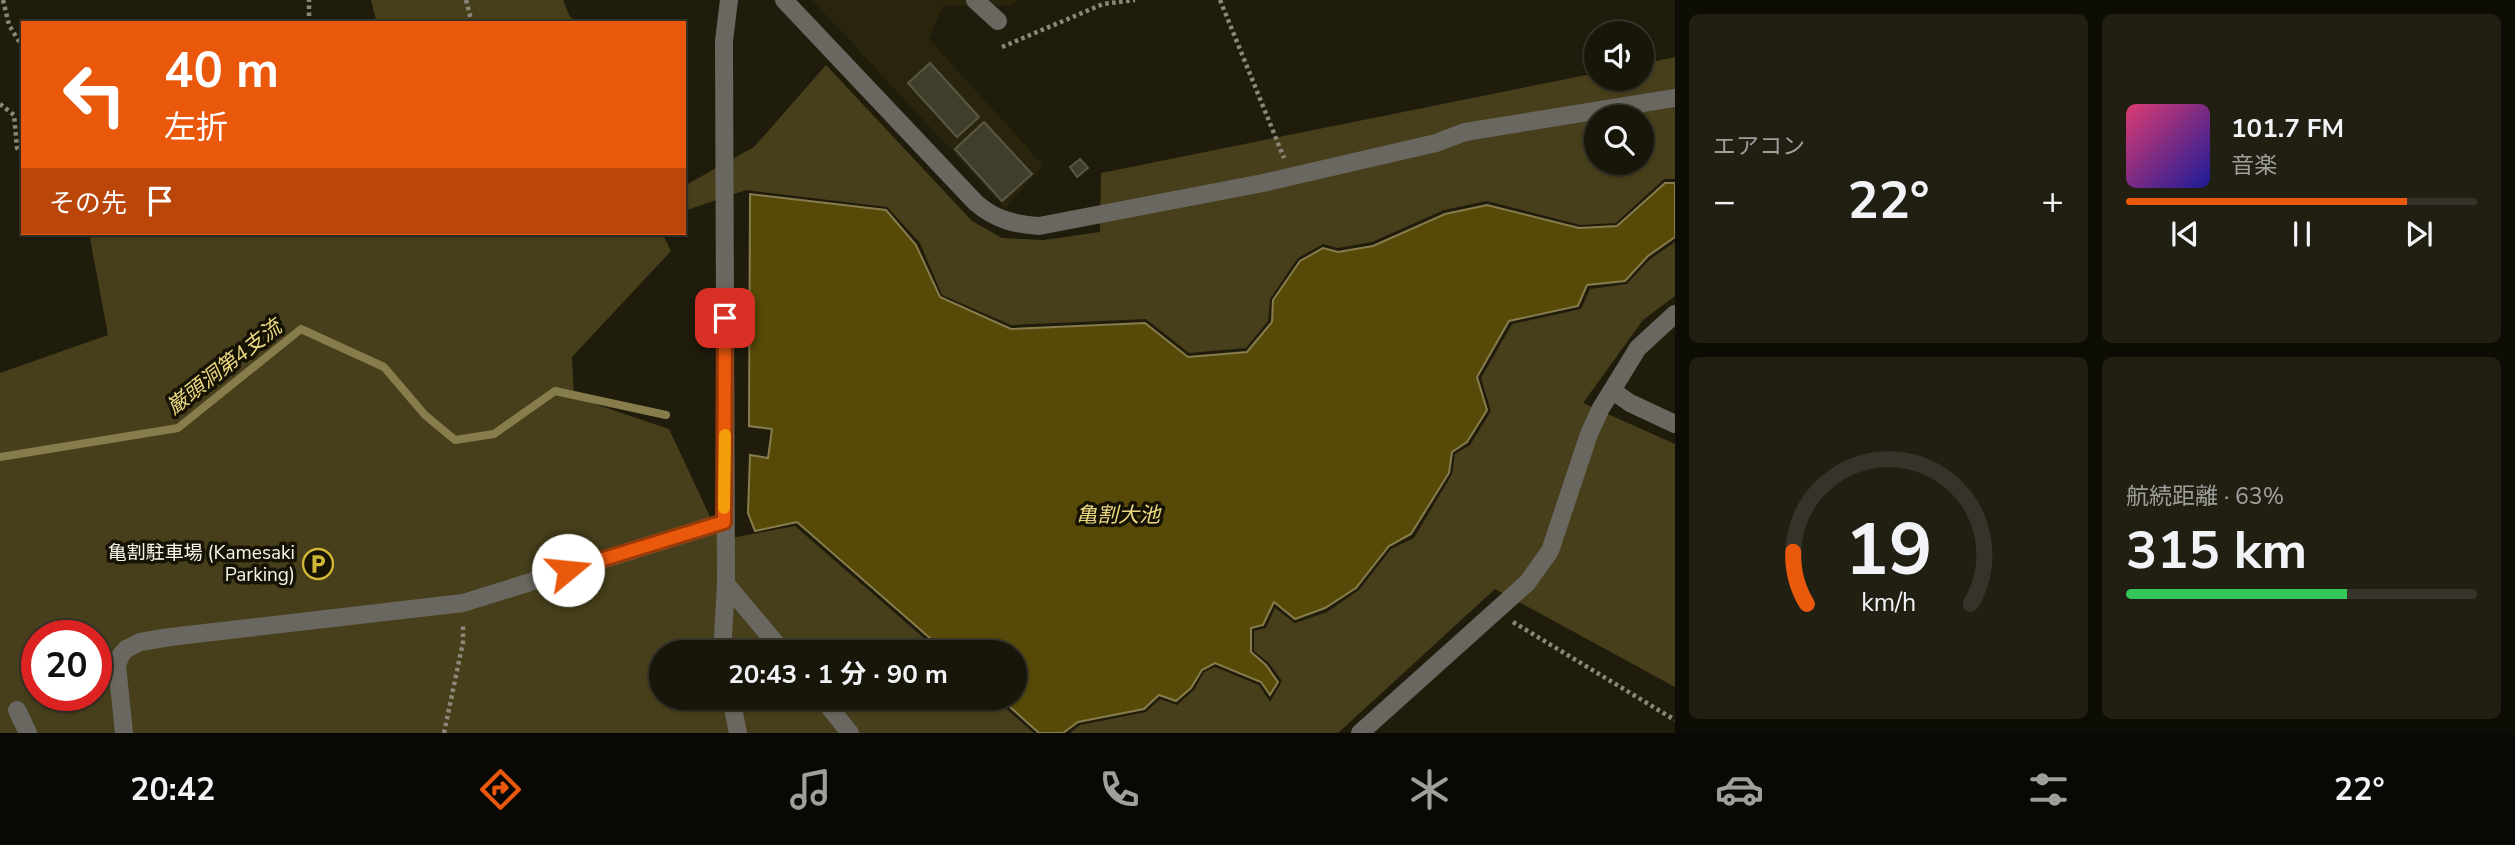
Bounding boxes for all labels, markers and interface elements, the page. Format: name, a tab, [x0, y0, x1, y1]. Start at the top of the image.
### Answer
map controls	[1584, 21, 1654, 175]
button: sound	[1584, 21, 1654, 91]
text: 40 m	[164, 37, 279, 104]
icon: left	[49, 49, 140, 140]
button: search	[1584, 105, 1654, 175]
text: 左折	[164, 106, 228, 149]
text: 101.7 FM	[2231, 111, 2344, 146]
text: エアコン	[1713, 131, 1805, 162]
text: 音楽	[2231, 150, 2277, 181]
text: 22°	[1847, 165, 1930, 236]
text: −	[1713, 176, 1736, 227]
text: +	[2041, 176, 2064, 227]
icon: arrive	[141, 182, 179, 220]
text: その先	[49, 186, 127, 221]
icon: previous	[2166, 215, 2204, 253]
icon: pause	[2283, 215, 2321, 253]
icon: next	[2400, 215, 2438, 253]
pin	[695, 288, 755, 348]
icon: arrive	[706, 299, 744, 337]
water label: 巌頭洞第4支流	[161, 311, 290, 421]
text: 航続距離 · 63%	[2126, 481, 2284, 512]
text: 19	[1845, 500, 1932, 600]
water label: 亀割大池	[1076, 501, 1162, 529]
text: 315 km	[2126, 515, 2307, 586]
position arrow	[531, 533, 605, 607]
place label: 亀割駐車場 (Kamesaki Parking)	[108, 540, 295, 588]
parking icon: 亀割駐車場 (Kamesaki Parking)	[301, 547, 335, 581]
text: km/h	[1861, 586, 1916, 620]
speed limit sign: 20	[21, 620, 112, 711]
text: 20:43 · 1 分 · 90 m	[728, 657, 948, 692]
icon: directions	[476, 765, 525, 814]
icon: music	[786, 765, 835, 814]
icon: phone	[1095, 765, 1144, 814]
icon: climate	[1405, 765, 1454, 814]
icon: car	[1715, 765, 1764, 814]
icon: filters	[2024, 765, 2073, 814]
text: 20:42	[130, 768, 215, 811]
text: 22°	[2334, 768, 2385, 811]

